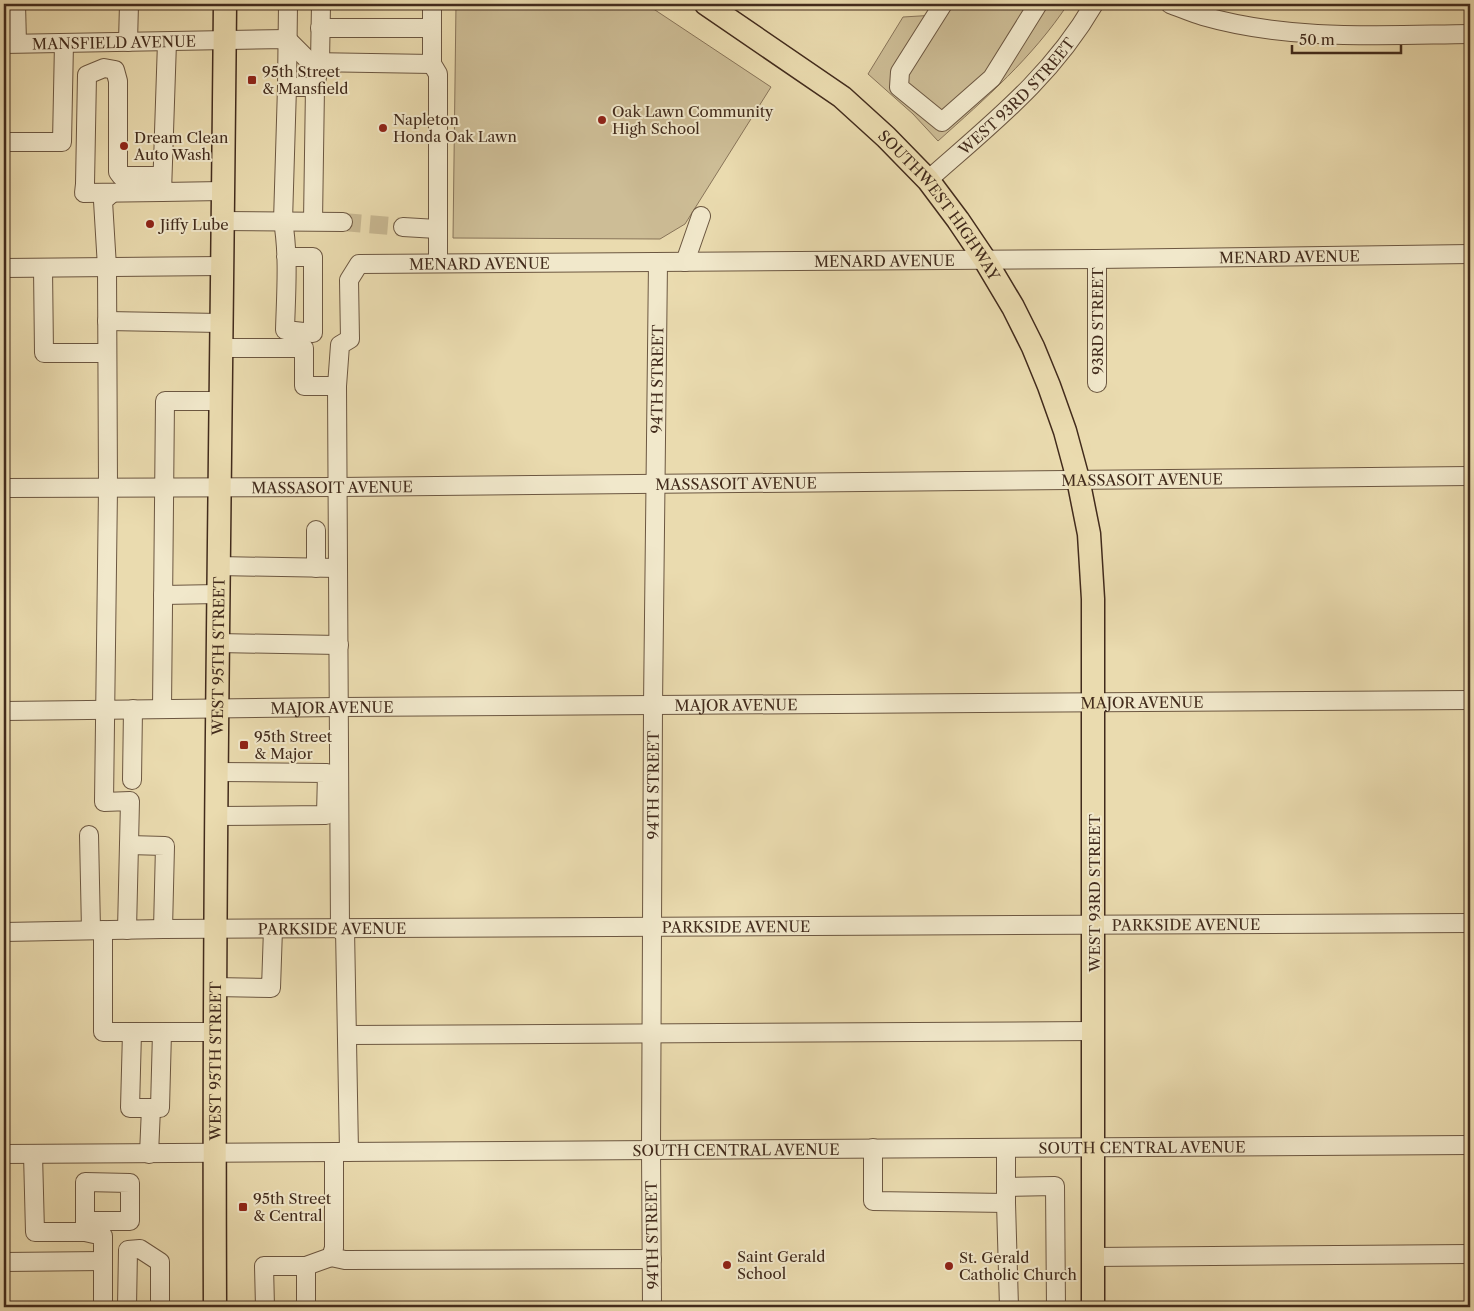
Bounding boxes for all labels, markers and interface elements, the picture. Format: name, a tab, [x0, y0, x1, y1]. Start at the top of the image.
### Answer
scale bar	[1292, 22, 1400, 54]
text: 50 m	[1299, 30, 1335, 49]
street label: MANSFIELD AVENUE	[32, 31, 196, 53]
street label: WEST 93RD STREET	[953, 33, 1079, 159]
place label: 95th Street & Mansfield	[262, 62, 348, 98]
marker: 95th Street & Mansfield	[246, 74, 258, 86]
place label: Oak Lawn Community High School	[612, 102, 774, 138]
place label: Napleton Honda Oak Lawn	[393, 110, 517, 146]
marker: Oak Lawn Community High School	[596, 114, 608, 126]
marker: Napleton Honda Oak Lawn	[377, 122, 389, 134]
street label: SOUTHWEST HIGHWAY	[875, 125, 1005, 284]
place label: Dream Clean Auto Wash	[133, 128, 229, 164]
marker: Dream Clean Auto Wash	[118, 140, 130, 152]
place label: Jiffy Lube	[158, 215, 229, 234]
marker: Jiffy Lube	[144, 218, 156, 230]
street label: MENARD AVENUE	[1219, 246, 1360, 267]
street label: MENARD AVENUE	[814, 250, 955, 270]
street label: MENARD AVENUE	[409, 253, 550, 273]
street label: 93RD STREET	[1088, 267, 1107, 375]
street label: 94TH STREET	[647, 324, 667, 433]
street label: MASSASOIT AVENUE	[1061, 469, 1223, 489]
street label: MASSASOIT AVENUE	[655, 473, 817, 493]
street label: MASSASOIT AVENUE	[251, 477, 413, 497]
street label: WEST 95TH STREET	[207, 576, 228, 737]
street label: MAJOR AVENUE	[1080, 692, 1204, 712]
street label: MAJOR AVENUE	[674, 695, 798, 714]
street label: MAJOR AVENUE	[270, 697, 394, 717]
place label: 95th Street & Major	[254, 727, 333, 763]
street label: 94TH STREET	[643, 730, 662, 839]
marker: 95th Street & Major	[238, 739, 250, 751]
street label: WEST 93RD STREET	[1085, 813, 1104, 973]
street label: PARKSIDE AVENUE	[1112, 914, 1260, 934]
street label: PARKSIDE AVENUE	[662, 917, 810, 936]
street label: PARKSIDE AVENUE	[258, 918, 406, 938]
street label: WEST 95TH STREET	[205, 981, 225, 1141]
street label: SOUTH CENTRAL AVENUE	[1038, 1137, 1246, 1157]
street label: SOUTH CENTRAL AVENUE	[632, 1139, 840, 1160]
street label: 94TH STREET	[642, 1180, 662, 1289]
place label: 95th Street & Central	[253, 1189, 332, 1225]
marker: 95th Street & Central	[237, 1201, 249, 1213]
place label: Saint Gerald School	[737, 1247, 825, 1283]
place label: St. Gerald Catholic Church	[959, 1248, 1077, 1284]
marker: Saint Gerald School	[721, 1259, 733, 1271]
marker: St. Gerald Catholic Church	[943, 1260, 955, 1272]

